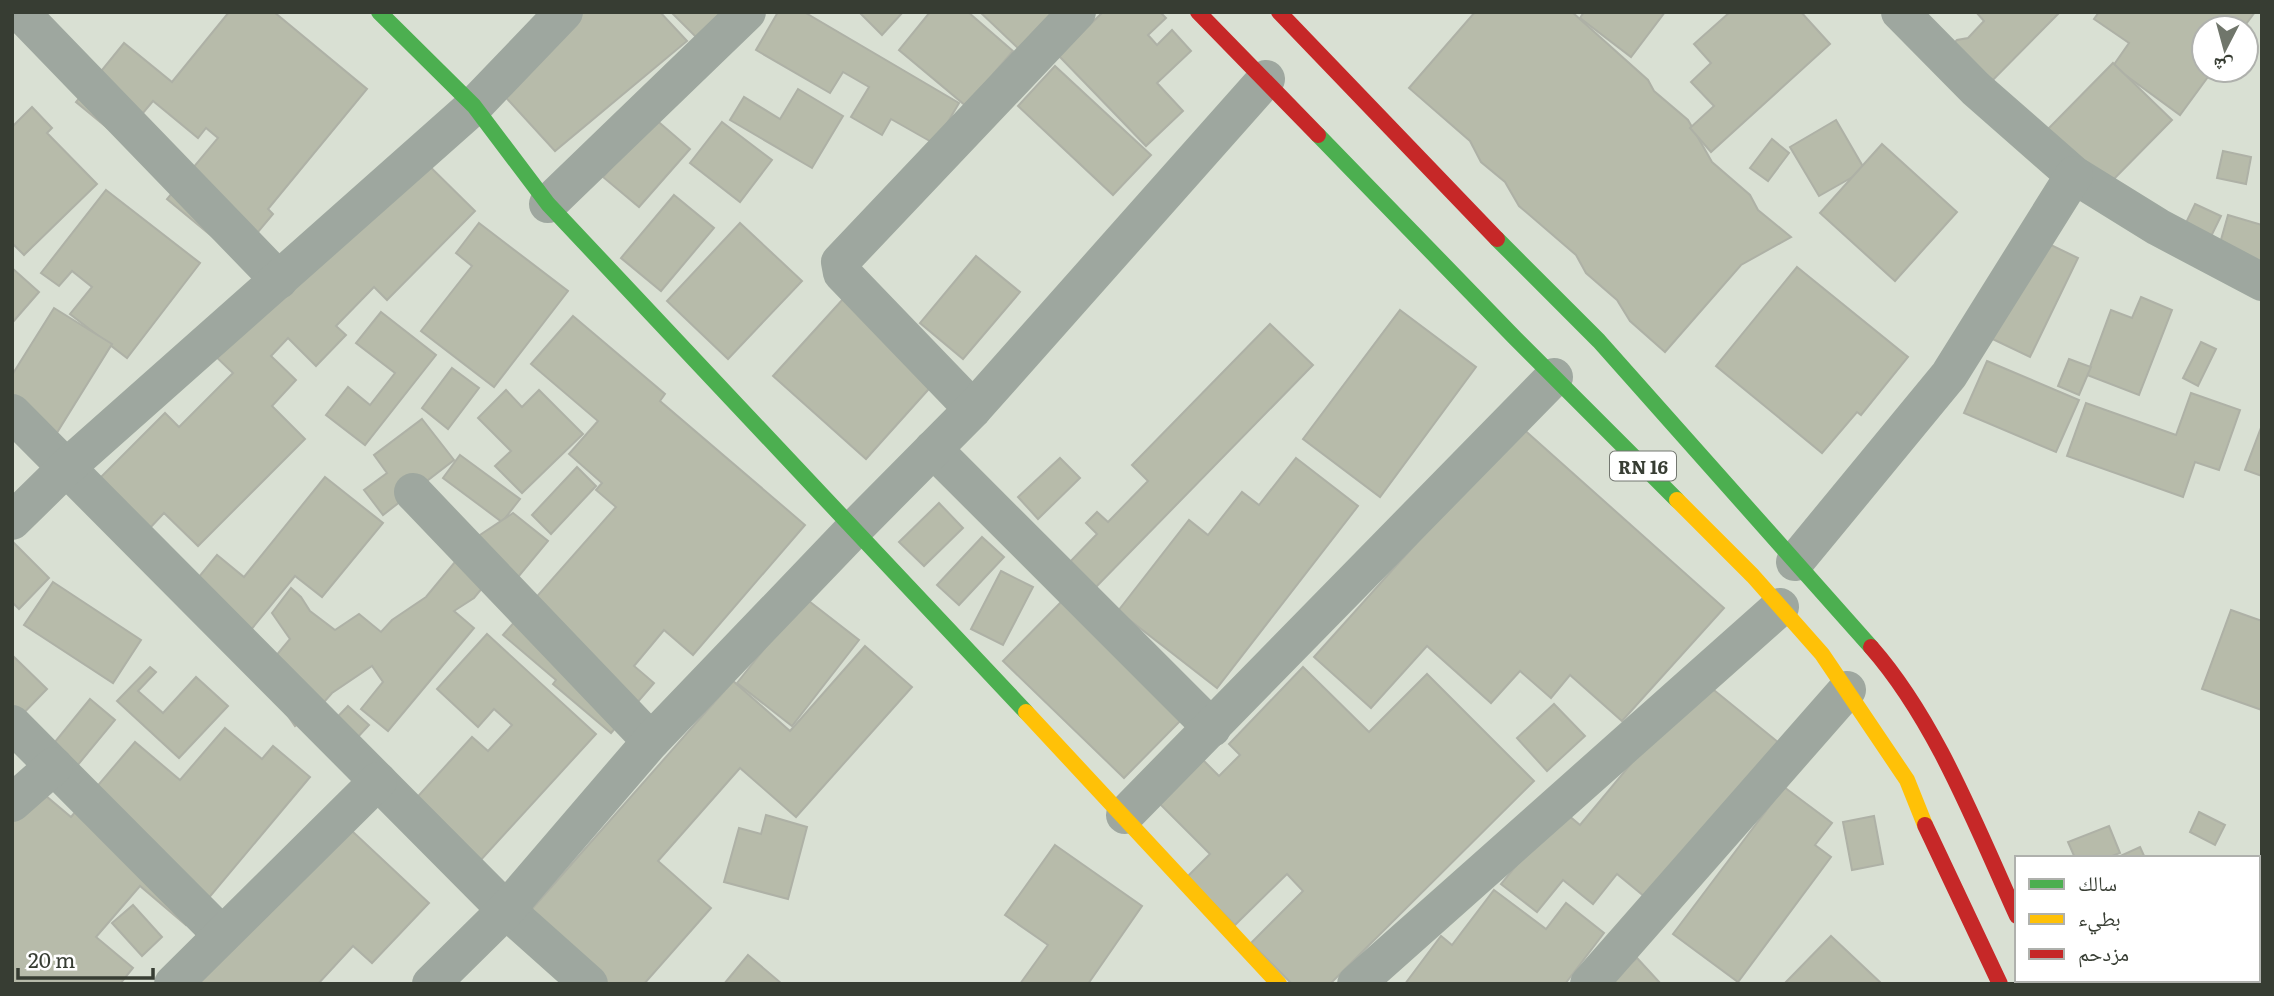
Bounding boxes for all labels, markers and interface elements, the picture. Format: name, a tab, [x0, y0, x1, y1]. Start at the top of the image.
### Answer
north arrow	[2190, 14, 2260, 84]
text: ش	[2212, 52, 2235, 82]
road number: RN 16	[1610, 452, 1676, 480]
legend	[2015, 856, 2260, 982]
text: سالك	[2078, 866, 2117, 897]
text: بطيء	[2078, 901, 2121, 935]
scale bar	[18, 936, 152, 980]
text: مزدحم	[2078, 936, 2129, 968]
text: 20 m	[28, 943, 75, 974]

